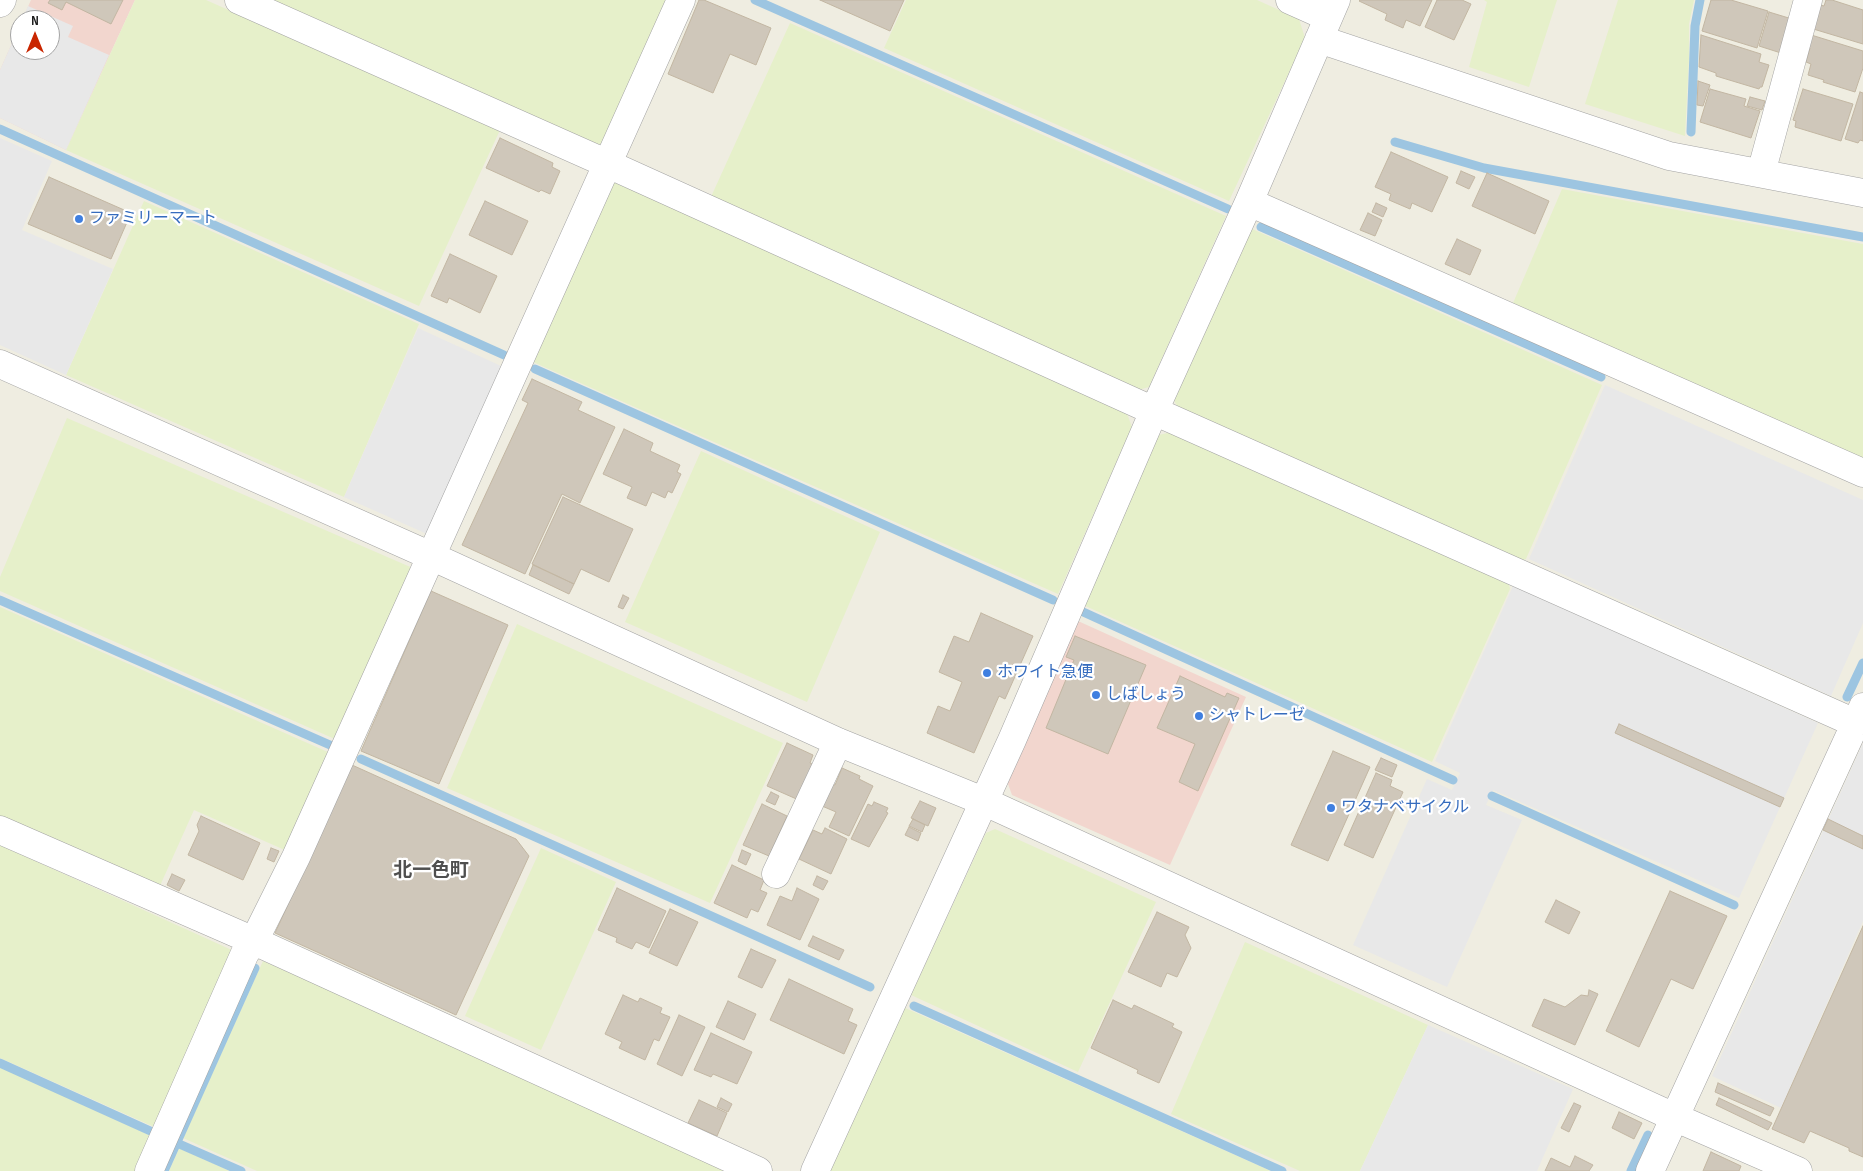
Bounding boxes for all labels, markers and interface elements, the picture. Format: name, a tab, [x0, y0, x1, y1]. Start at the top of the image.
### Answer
north arrow	[10, 10, 60, 60]
text: N	[31, 12, 39, 29]
place label: ファミリーマート	[89, 209, 217, 229]
marker: ファミリーマート	[73, 213, 85, 225]
place label: ホワイト急便	[997, 663, 1093, 683]
marker: ホワイト急便	[981, 667, 993, 679]
place label: しばしょう	[1106, 685, 1186, 705]
marker: しばしょう	[1090, 689, 1102, 701]
place label: シャトレーゼ	[1209, 706, 1305, 726]
marker: シャトレーゼ	[1193, 710, 1205, 722]
place label: ワタナベサイクル	[1341, 798, 1469, 818]
marker: ワタナベサイクル	[1325, 802, 1337, 814]
district label: 北一色町	[393, 860, 469, 882]

